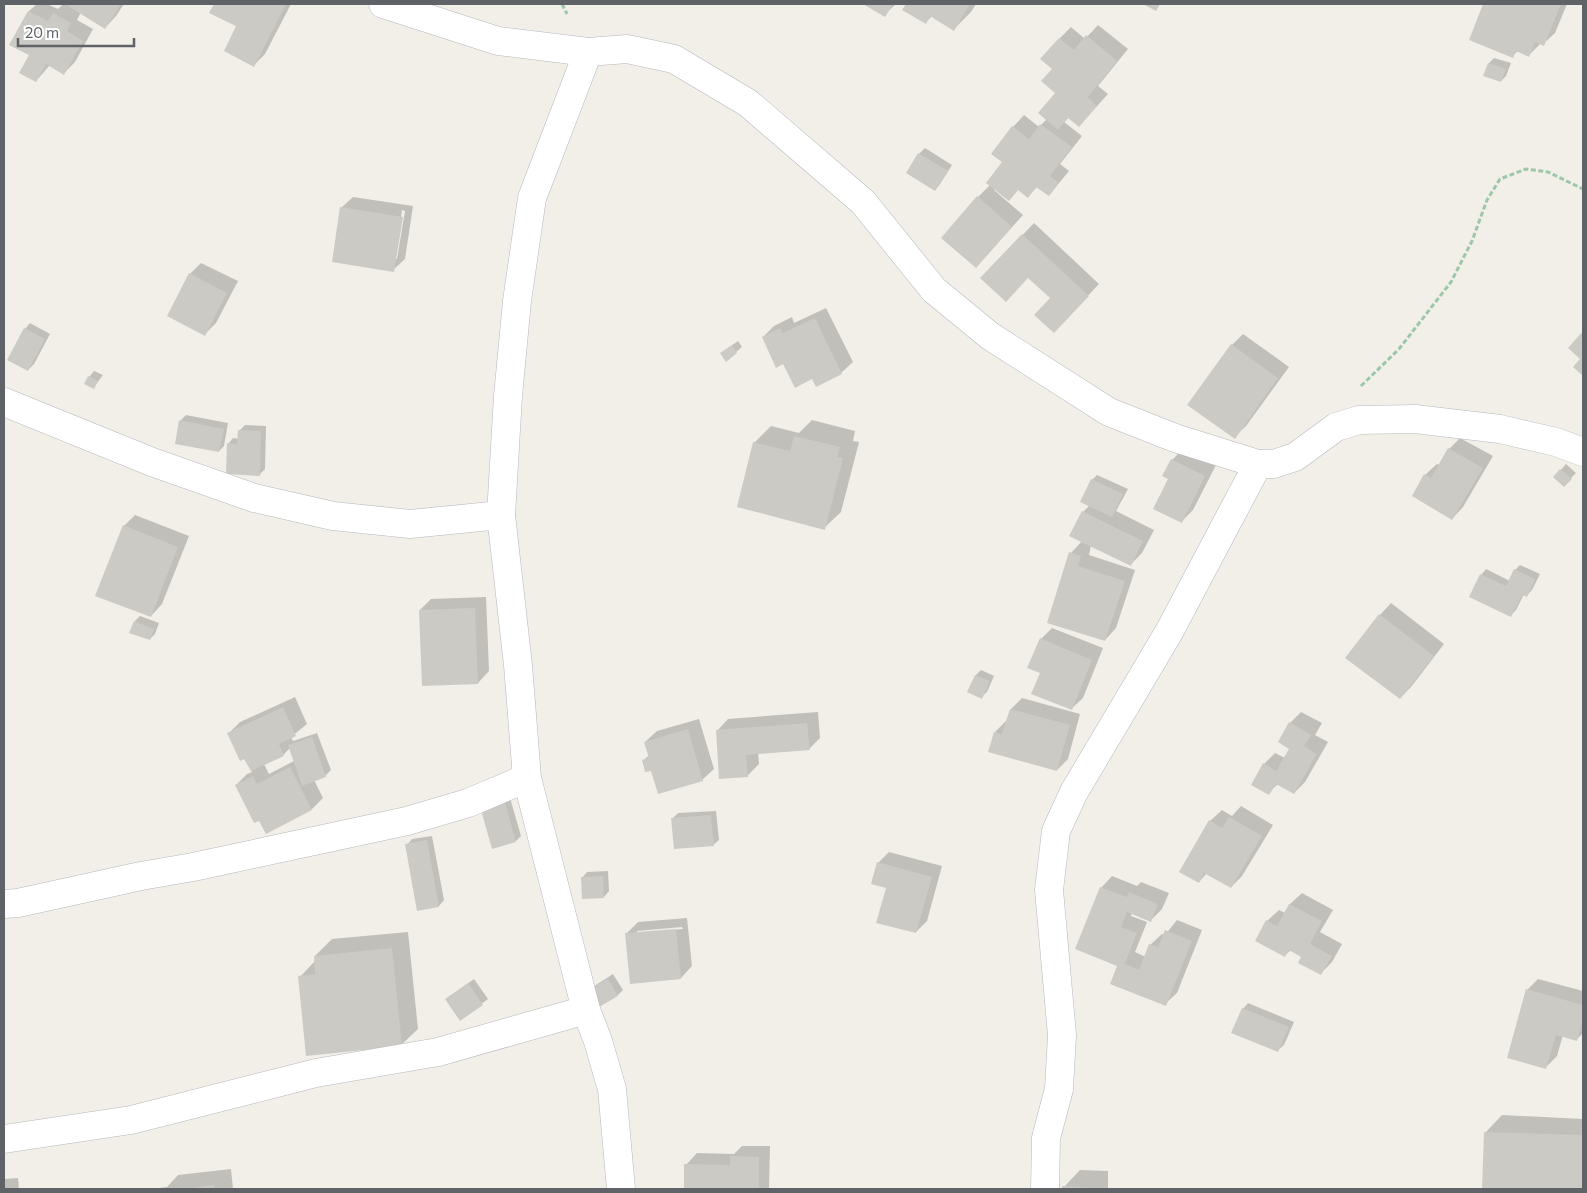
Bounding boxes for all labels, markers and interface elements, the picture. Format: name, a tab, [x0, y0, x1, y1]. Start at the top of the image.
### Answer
scale bar	[18, 15, 134, 47]
text: 20 m	[25, 23, 59, 41]

